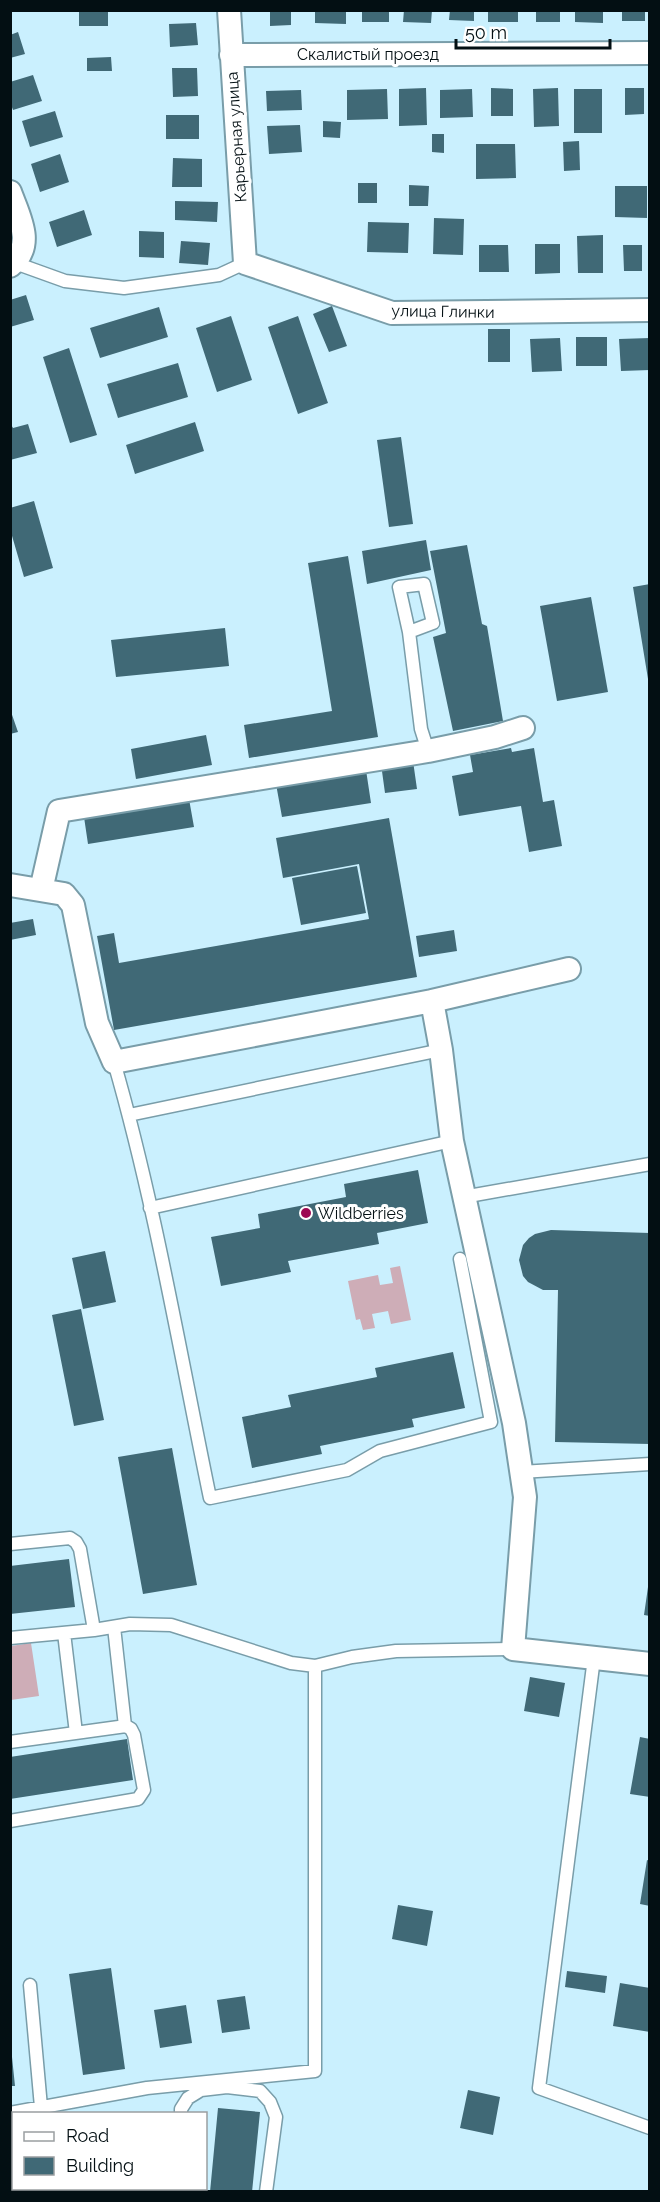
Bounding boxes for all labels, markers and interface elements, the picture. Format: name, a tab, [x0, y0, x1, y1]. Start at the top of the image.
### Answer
scale bar	[456, 12, 610, 50]
text: 50 m	[465, 22, 507, 43]
street label: Скалистый проезд	[297, 45, 439, 64]
street label: Карьерная улица	[222, 71, 251, 203]
street label: улица Глинки	[391, 301, 495, 322]
place label: Wildberries	[318, 1204, 404, 1223]
marker: Wildberries	[299, 1206, 313, 1220]
legend	[12, 2112, 207, 2190]
text: Road	[66, 2125, 109, 2146]
text: Building	[66, 2155, 134, 2176]

